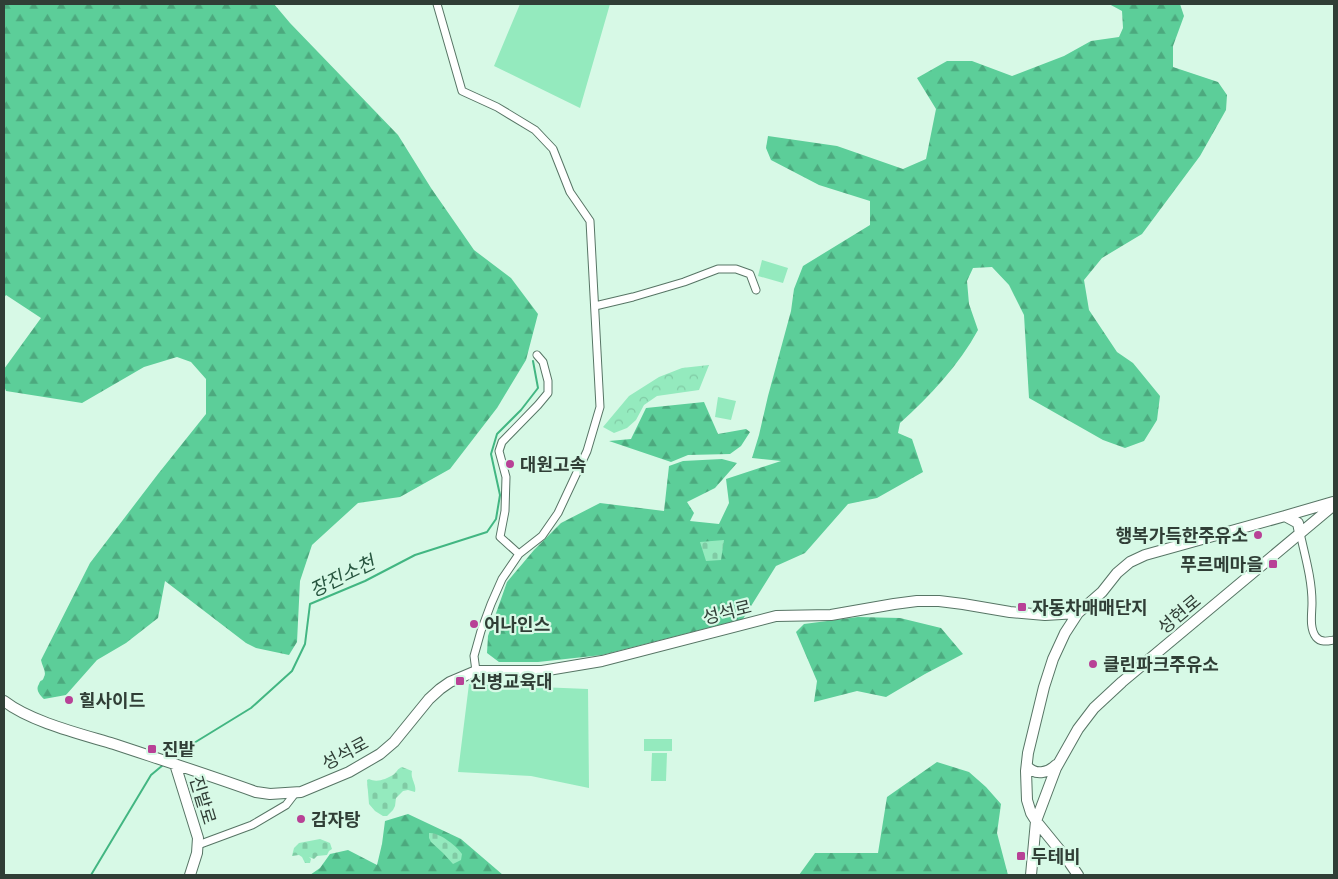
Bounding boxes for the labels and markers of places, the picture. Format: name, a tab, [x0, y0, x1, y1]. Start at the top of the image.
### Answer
place label: 대원고속	[520, 452, 586, 477]
marker: 대원고속	[504, 458, 516, 470]
place label: 행복가득한주유소	[1116, 523, 1248, 548]
marker: 행복가득한주유소	[1252, 529, 1264, 541]
place label: 푸르메마을	[1180, 552, 1263, 577]
marker: 푸르메마을	[1267, 558, 1279, 570]
place label: 자동차매매단지	[1032, 595, 1148, 620]
marker: 자동차매매단지	[1016, 601, 1028, 613]
place label: 어나인스	[484, 612, 550, 637]
marker: 어나인스	[468, 618, 480, 630]
place label: 클린파크주유소	[1103, 652, 1219, 677]
marker: 클린파크주유소	[1087, 658, 1099, 670]
place label: 신병교육대	[470, 669, 553, 694]
marker: 신병교육대	[454, 675, 466, 687]
place label: 힐사이드	[79, 688, 145, 713]
marker: 힐사이드	[63, 694, 75, 706]
place label: 진밭	[162, 737, 195, 762]
marker: 진밭	[146, 743, 158, 755]
place label: 감자탕	[311, 807, 361, 832]
marker: 감자탕	[295, 813, 307, 825]
place label: 두테비	[1031, 844, 1081, 869]
marker: 두테비	[1015, 850, 1027, 862]

